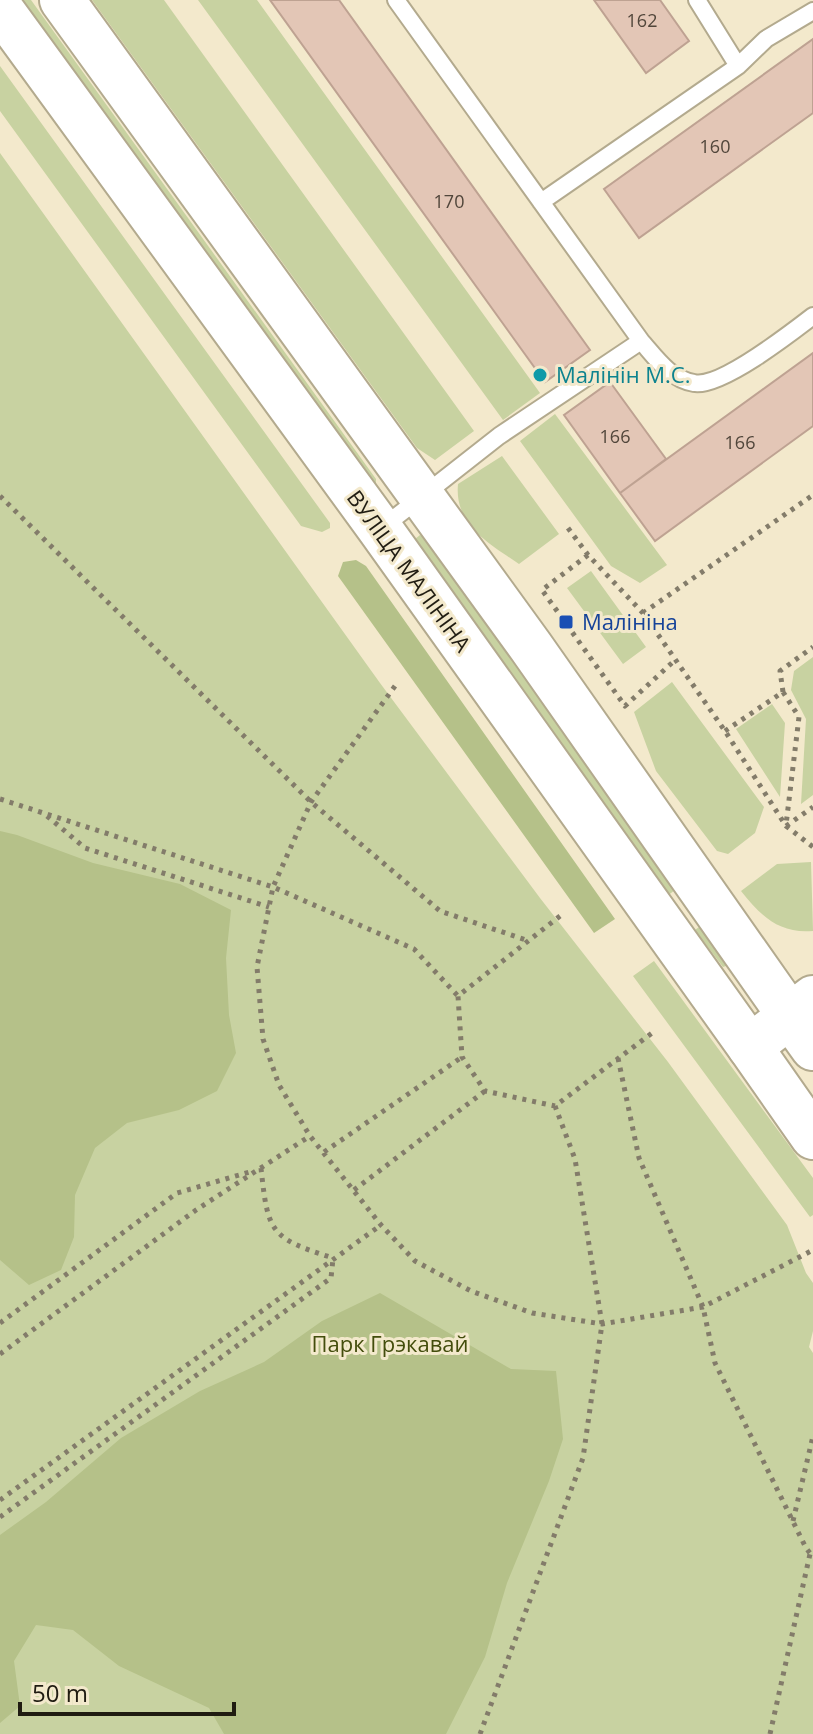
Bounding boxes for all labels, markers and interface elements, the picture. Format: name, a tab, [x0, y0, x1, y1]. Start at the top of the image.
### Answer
house number: 162	[627, 8, 657, 32]
house number: 160	[700, 134, 730, 158]
house number: 170	[434, 189, 464, 213]
place label: Малінін М.С.	[556, 359, 690, 389]
marker: Малінін М.С.	[531, 366, 549, 384]
house number: 166	[600, 424, 630, 448]
house number: 166	[725, 430, 755, 454]
street label: ВУЛІЦА МАЛІНІНА	[341, 483, 479, 657]
place label: Малініна	[582, 606, 678, 636]
marker: Малініна	[557, 613, 575, 631]
park label: Парк Грэкавай	[312, 1328, 468, 1358]
scale bar	[20, 1666, 234, 1716]
text: 50 m	[32, 1676, 88, 1709]

